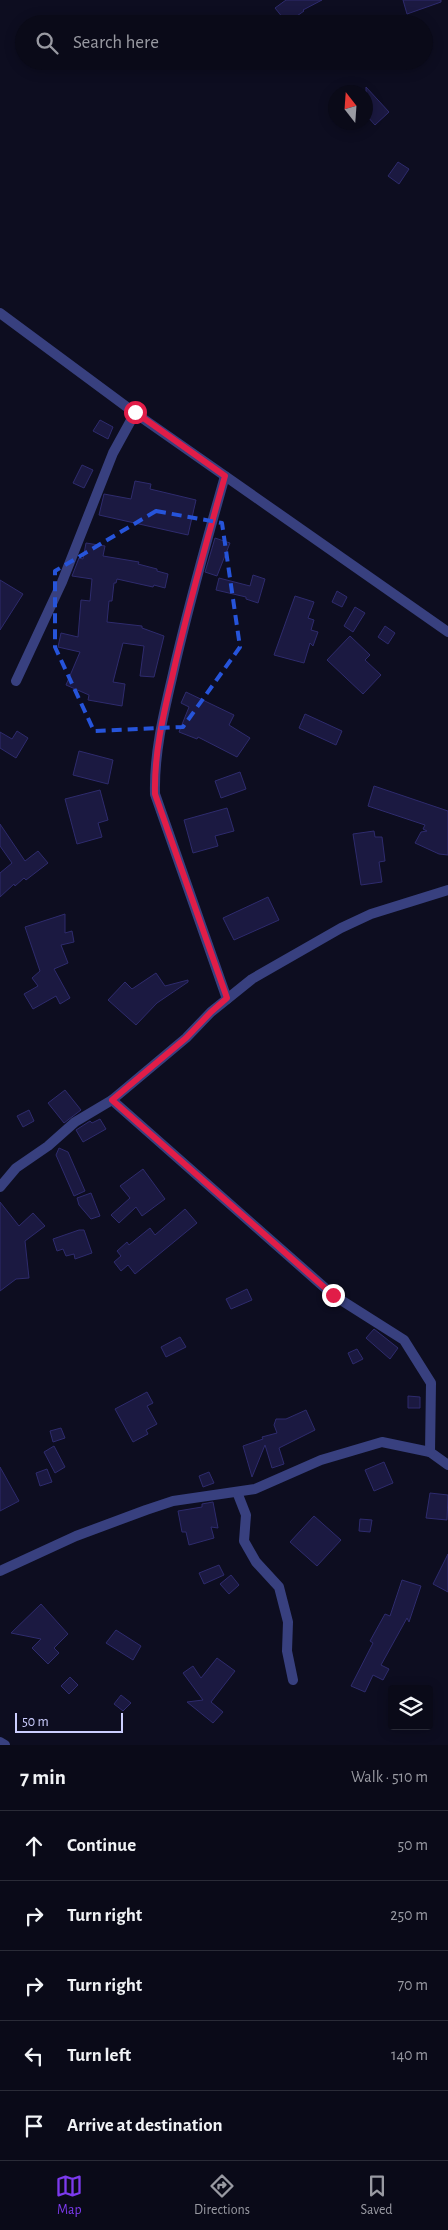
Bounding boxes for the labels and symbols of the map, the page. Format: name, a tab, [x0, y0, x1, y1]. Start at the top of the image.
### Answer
north arrow	[328, 85, 373, 130]
route start	[124, 401, 147, 424]
route end	[322, 1284, 345, 1307]
scale bar	[15, 1710, 122, 1733]

